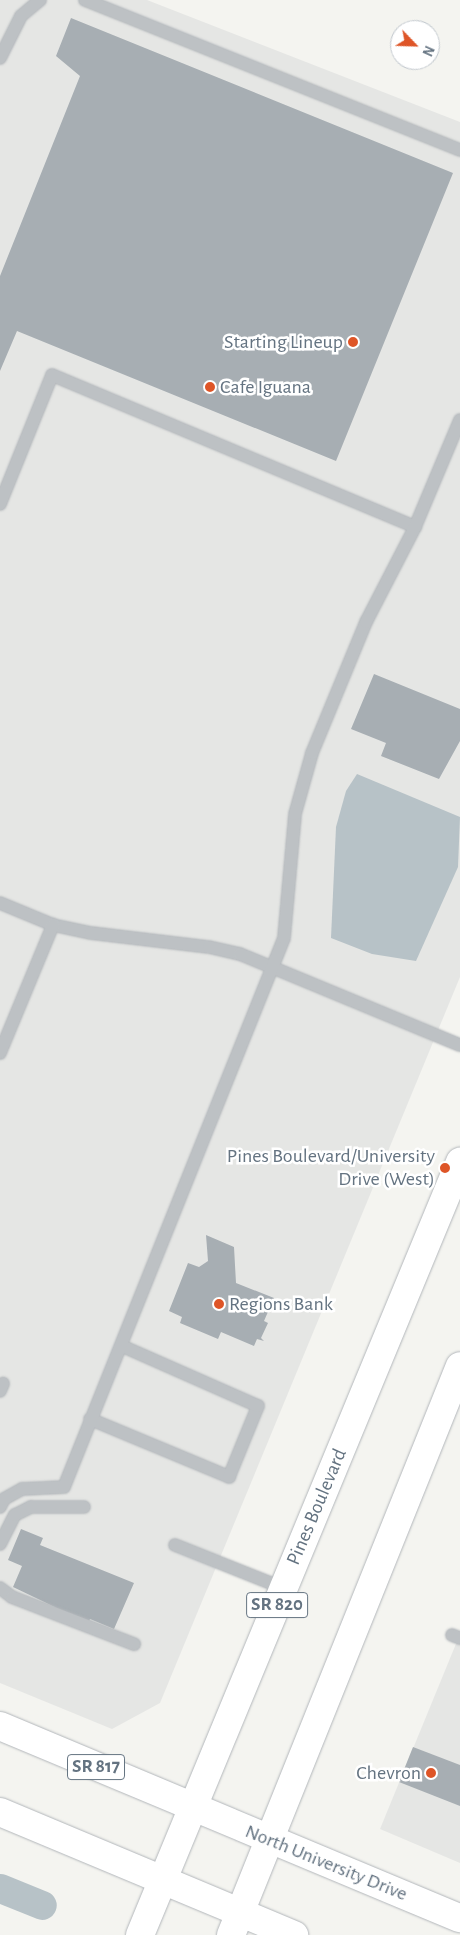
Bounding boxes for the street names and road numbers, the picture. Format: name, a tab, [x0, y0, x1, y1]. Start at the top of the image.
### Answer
street label: Pines Boulevard	[282, 1445, 352, 1569]
road number: SR 820	[246, 1588, 308, 1622]
road number: SR 817	[66, 1750, 126, 1784]
street label: North University Drive	[241, 1820, 411, 1906]

